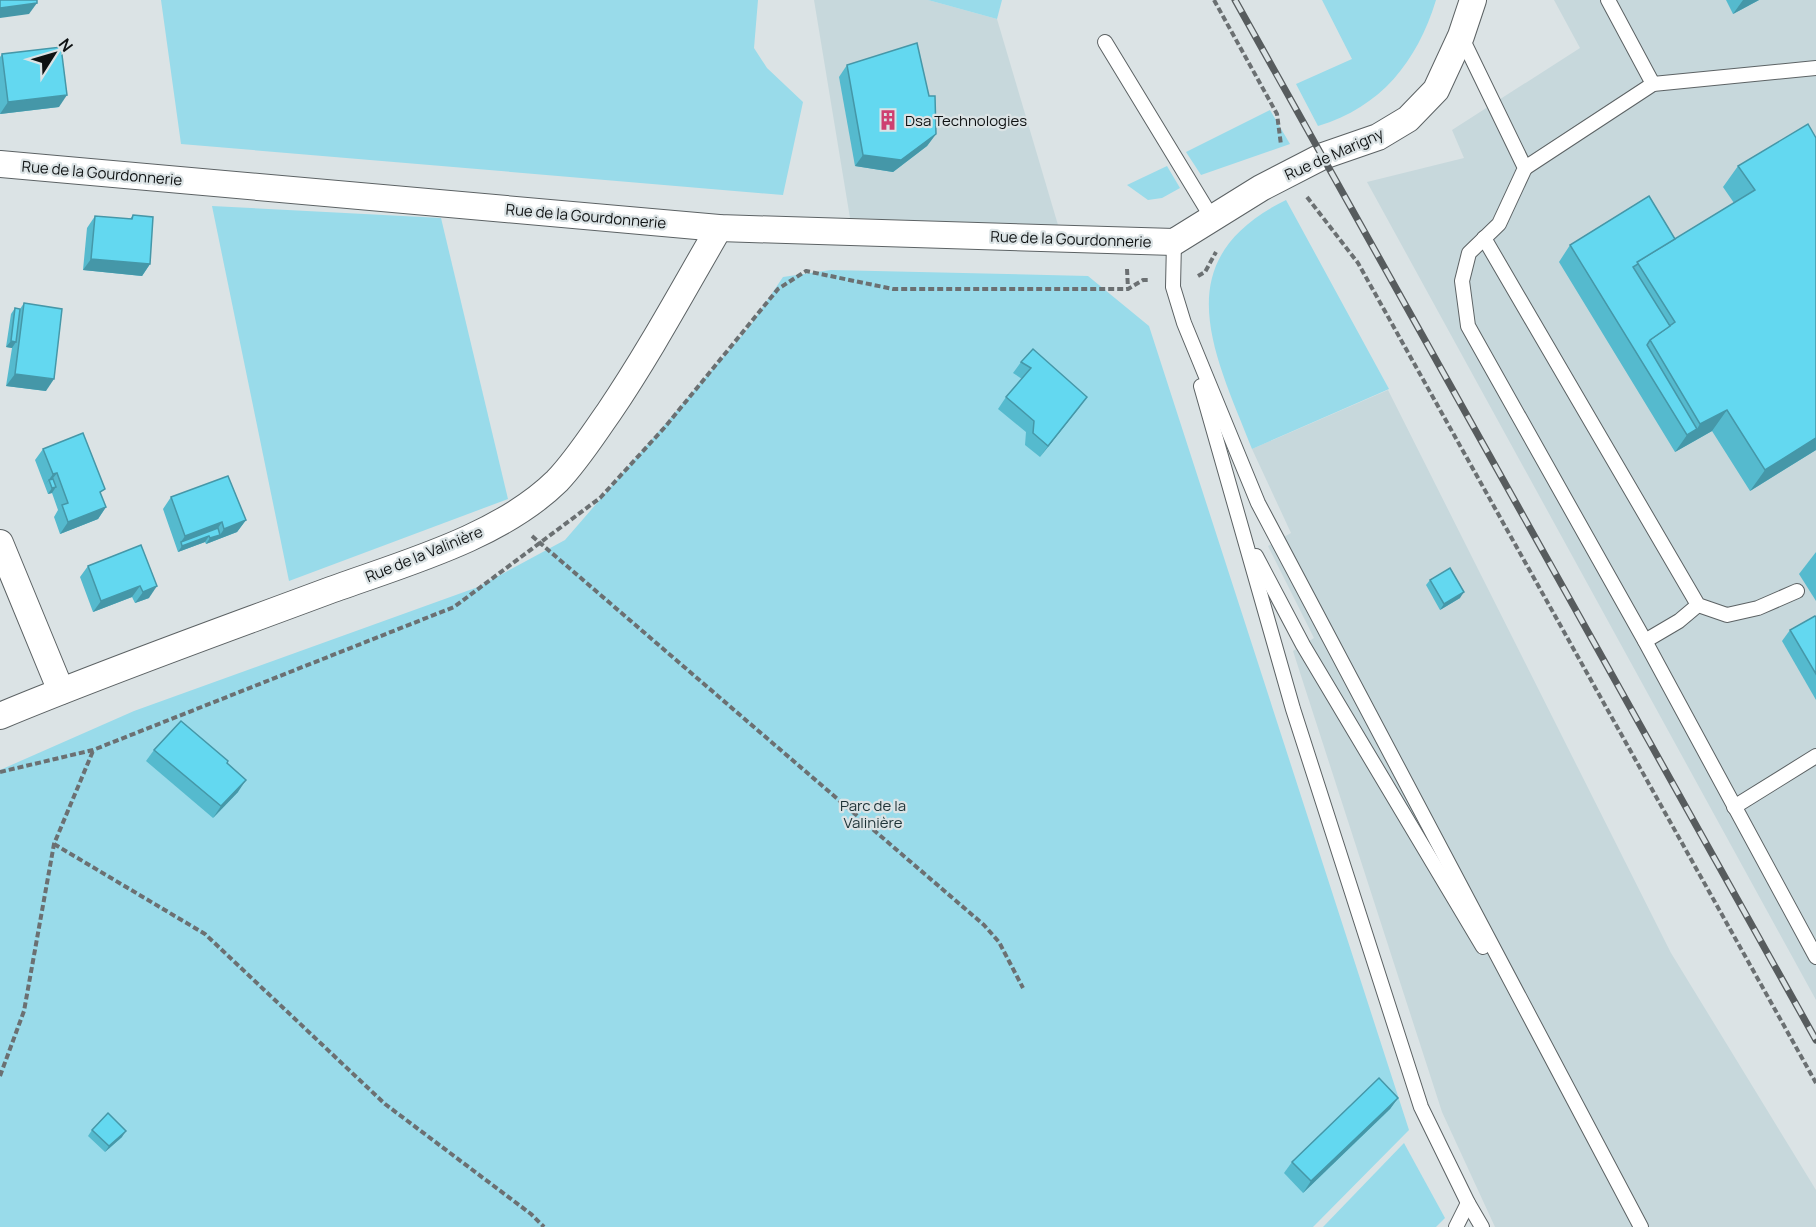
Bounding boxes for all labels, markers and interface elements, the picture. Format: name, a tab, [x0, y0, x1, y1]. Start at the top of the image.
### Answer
north arrow	[24, 24, 84, 84]
text: N	[54, 34, 78, 56]
building icon: Dsa Technologies	[876, 108, 900, 132]
place label: Dsa Technologies	[905, 110, 1027, 131]
street label: Rue de Marigny	[1281, 123, 1387, 185]
street label: Rue de la Gourdonnerie	[21, 156, 183, 191]
street label: Rue de la Gourdonnerie	[505, 199, 667, 234]
street label: Rue de la Gourdonnerie	[990, 226, 1152, 252]
street label: Rue de la Valinière	[362, 521, 486, 587]
park label: Parc de la Valinière	[840, 795, 906, 833]

